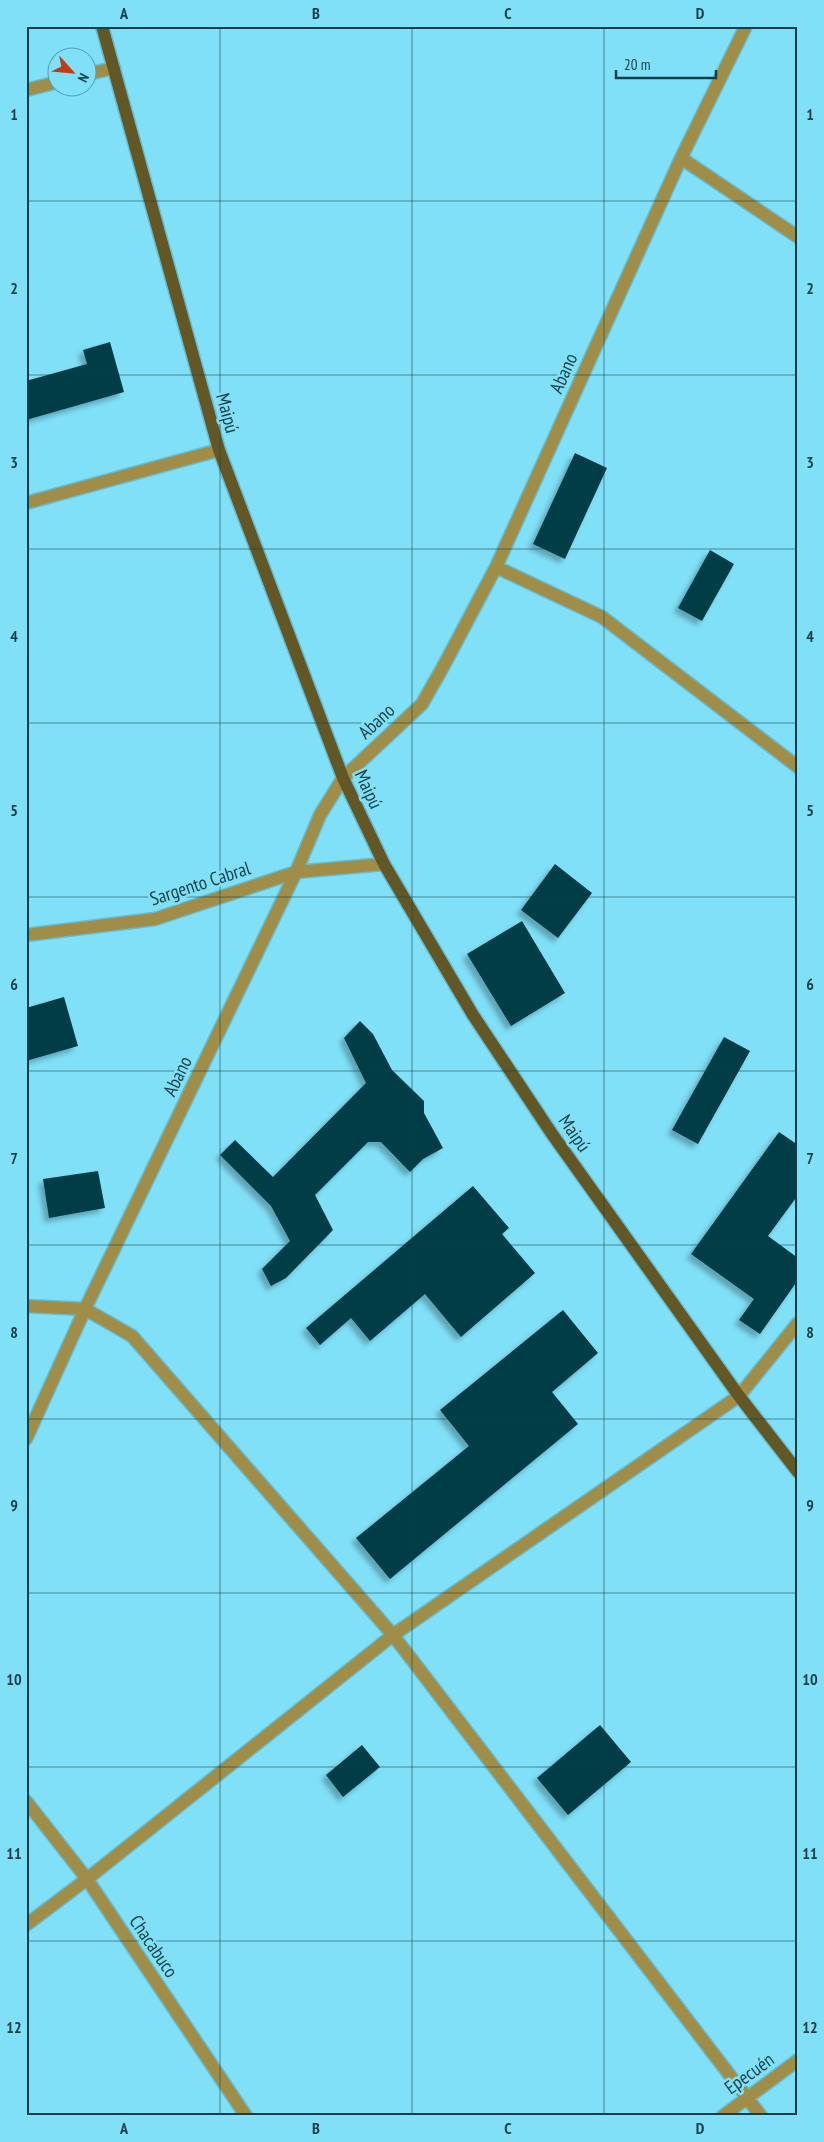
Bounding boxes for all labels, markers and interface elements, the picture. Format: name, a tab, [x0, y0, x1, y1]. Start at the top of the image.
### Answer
text: A	[119, 3, 129, 23]
text: B	[312, 3, 320, 23]
text: C	[504, 3, 512, 23]
text: D	[696, 3, 705, 23]
north arrow	[48, 48, 98, 98]
scale bar	[616, 48, 716, 80]
text: 20 m	[624, 55, 650, 74]
text: N	[74, 70, 93, 85]
text: 1	[10, 104, 18, 124]
text: 1	[806, 104, 814, 124]
text: 2	[10, 278, 18, 298]
text: 2	[806, 278, 814, 298]
street label: Abano	[544, 349, 582, 397]
street label: Maipú	[211, 390, 245, 436]
text: 3	[10, 452, 18, 472]
text: 3	[806, 452, 814, 472]
text: 4	[10, 626, 18, 646]
text: 4	[806, 626, 814, 646]
street label: Abano	[353, 698, 399, 744]
street label: Maipú	[350, 766, 388, 812]
text: 5	[10, 800, 18, 820]
text: 5	[806, 800, 814, 820]
street label: Sargento Cabral	[147, 855, 254, 911]
text: 6	[10, 974, 18, 994]
text: 6	[806, 974, 814, 994]
street label: Abano	[157, 1052, 197, 1100]
street label: Maipú	[554, 1110, 596, 1156]
text: 7	[10, 1148, 18, 1168]
text: 7	[806, 1148, 814, 1168]
text: 8	[10, 1322, 18, 1342]
text: 8	[806, 1322, 814, 1342]
text: 9	[10, 1495, 18, 1515]
text: 9	[806, 1495, 814, 1515]
text: 10	[6, 1669, 22, 1689]
text: 10	[802, 1669, 818, 1689]
text: 11	[6, 1843, 22, 1863]
text: 11	[802, 1843, 818, 1863]
street label: Chacabuco	[124, 1910, 184, 1982]
text: 12	[6, 2017, 22, 2037]
text: 12	[802, 2017, 818, 2037]
street label: Epecuén	[720, 2047, 778, 2099]
text: A	[119, 2118, 129, 2138]
text: B	[312, 2118, 320, 2138]
text: C	[504, 2118, 512, 2138]
text: D	[696, 2118, 705, 2138]

